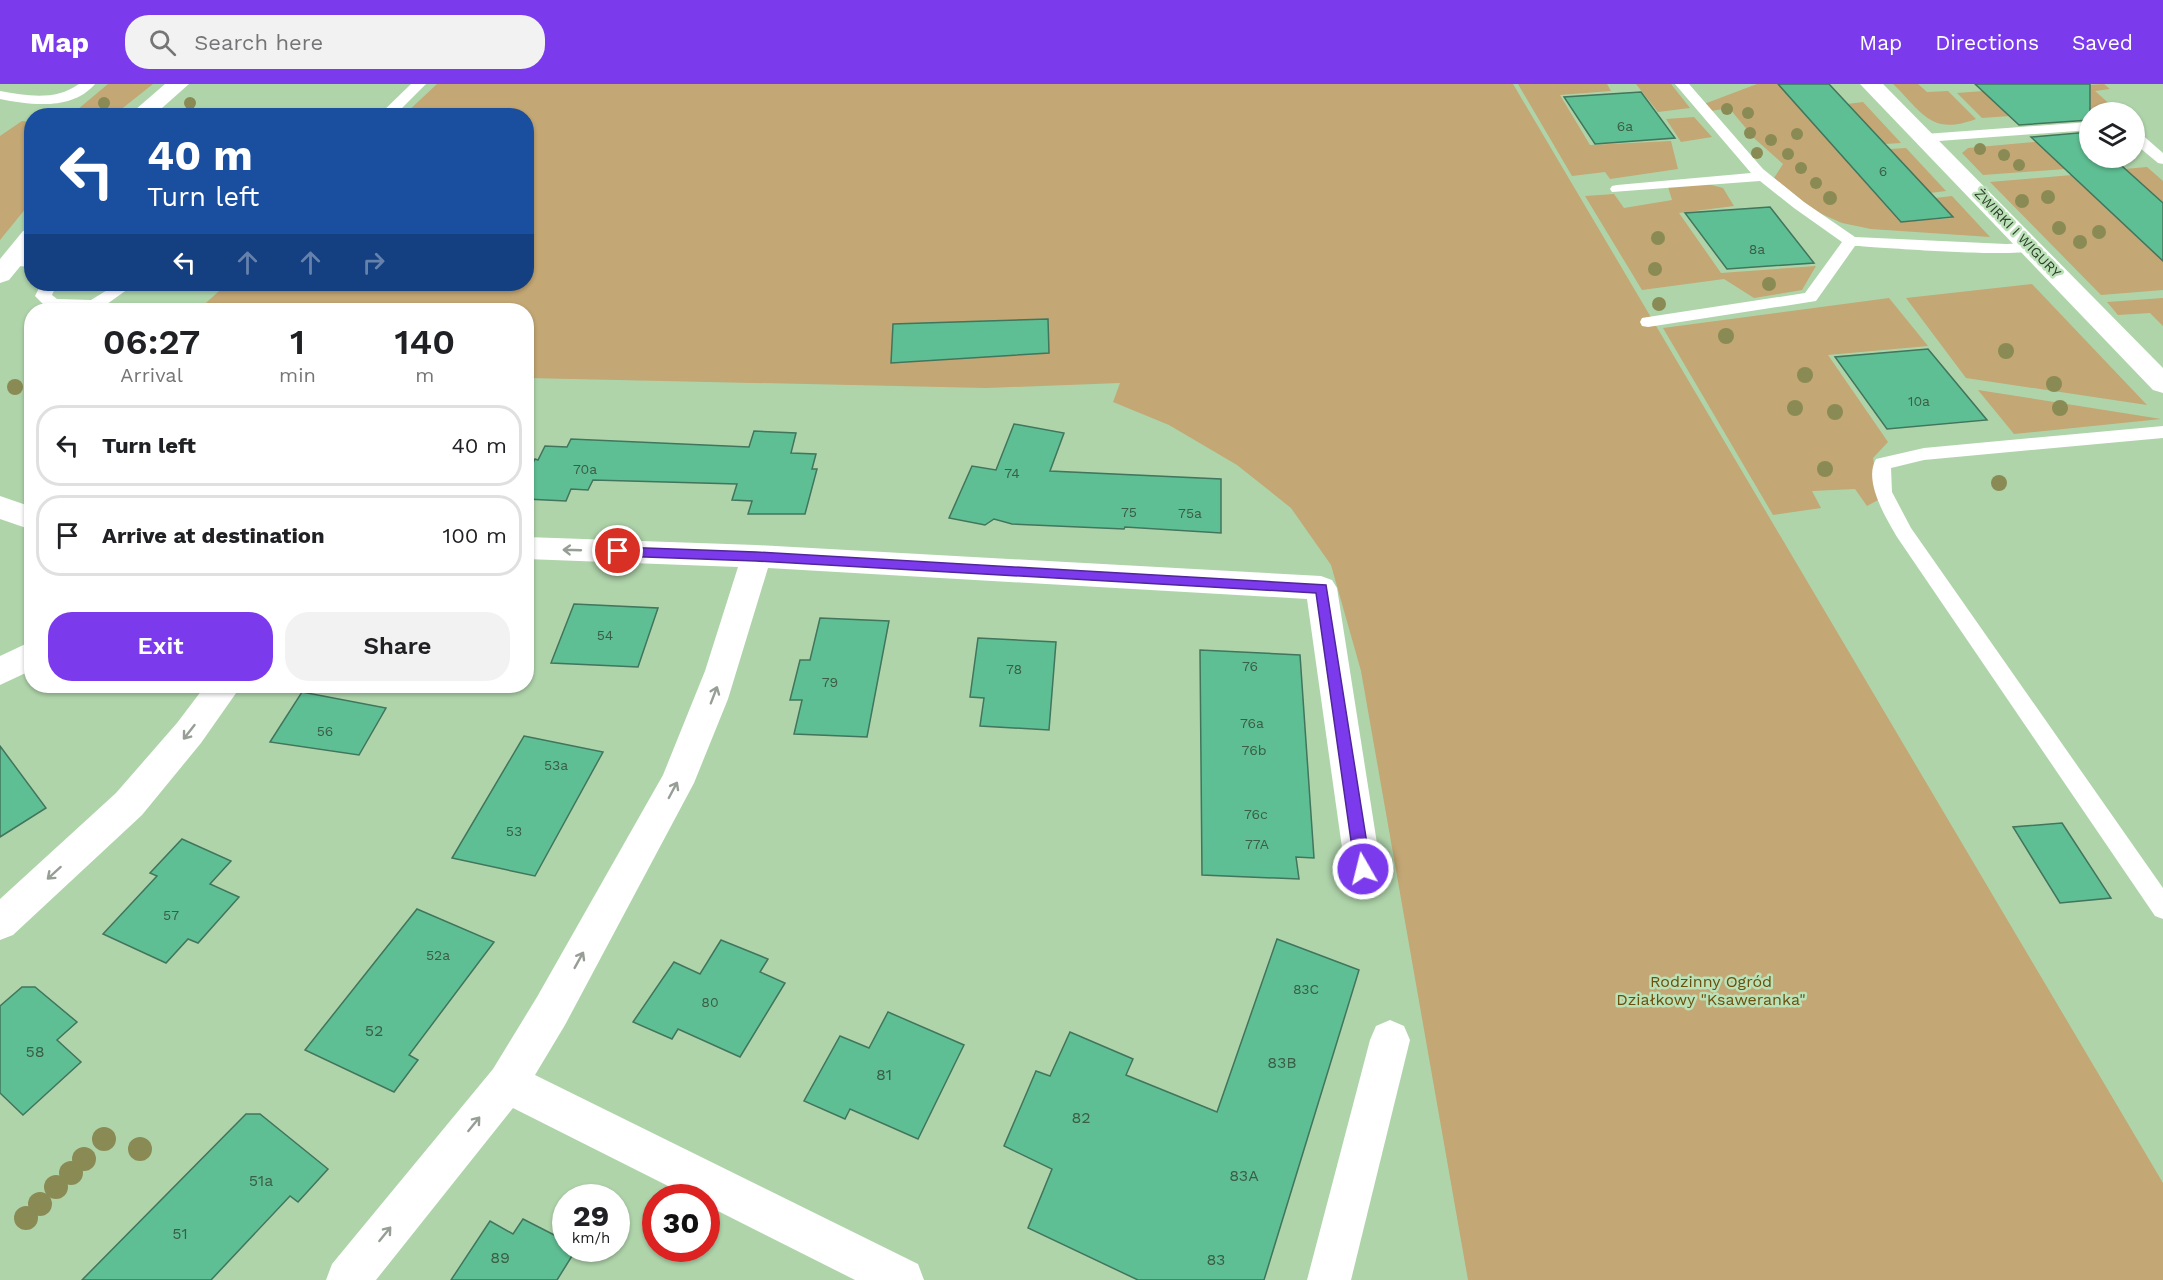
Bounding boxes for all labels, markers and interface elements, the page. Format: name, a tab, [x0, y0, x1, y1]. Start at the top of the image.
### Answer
search box	[125, 15, 545, 69]
text: Map	[30, 26, 89, 59]
icon: search	[146, 26, 179, 59]
text: Search here	[194, 30, 323, 55]
text: Map	[1859, 30, 1902, 55]
text: Directions	[1935, 30, 2039, 55]
text: Saved	[2072, 30, 2133, 55]
map controls	[2079, 102, 2145, 168]
button: layers	[2079, 102, 2145, 168]
house number: 6a	[1617, 118, 1633, 134]
text: 40 m	[147, 131, 253, 180]
icon: left	[48, 132, 126, 210]
house number: 6	[1879, 163, 1887, 179]
text: Turn left	[147, 181, 259, 213]
street label: ŻWIRKI I WIGURY	[1972, 185, 2064, 281]
house number: 8a	[1749, 241, 1765, 257]
icon: left	[168, 246, 201, 279]
icon: ahead	[231, 246, 264, 279]
icon: ahead	[294, 246, 327, 279]
icon: right	[357, 246, 390, 279]
text: 06:27	[103, 321, 200, 363]
text: 1	[290, 321, 305, 363]
text: 140	[395, 321, 455, 363]
text: Arrival	[120, 363, 183, 387]
text: min	[279, 363, 316, 387]
text: m	[415, 363, 434, 387]
house number: 10a	[1908, 393, 1930, 409]
icon: left	[51, 429, 84, 462]
text: Turn left	[102, 433, 196, 458]
text: 40 m	[451, 433, 507, 458]
house number: 70a	[573, 461, 597, 477]
house number: 74	[1004, 465, 1020, 481]
house number: 75	[1121, 504, 1137, 520]
house number: 75a	[1178, 505, 1202, 521]
icon: arrive	[51, 519, 84, 552]
text: Arrive at destination	[102, 523, 325, 548]
text: 100 m	[443, 523, 507, 548]
pin	[592, 525, 643, 576]
icon: arrive	[601, 534, 634, 567]
one-way arrow	[562, 544, 582, 555]
button: Exit	[48, 612, 273, 681]
button: Share	[285, 612, 510, 681]
house number: 54	[597, 627, 613, 643]
house number: 76	[1242, 658, 1258, 674]
house number: 78	[1006, 661, 1022, 677]
house number: 79	[822, 674, 838, 690]
one-way arrow	[709, 687, 720, 705]
house number: 76a	[1240, 715, 1264, 731]
house number: 56	[317, 723, 333, 739]
one-way arrow	[182, 724, 195, 740]
house number: 76b	[1242, 742, 1266, 758]
house number: 53a	[544, 757, 568, 773]
one-way arrow	[668, 781, 679, 799]
house number: 76c	[1244, 806, 1268, 822]
house number: 53	[506, 823, 522, 839]
house number: 77A	[1245, 836, 1269, 852]
position arrow	[1331, 837, 1395, 901]
one-way arrow	[47, 866, 62, 880]
house number: 57	[163, 907, 179, 923]
house number: 52a	[426, 947, 450, 963]
one-way arrow	[574, 952, 585, 970]
park label: Rodzinny Ogród Działkowy "Ksaweranka"	[1616, 972, 1806, 1009]
house number: 83C	[1293, 981, 1319, 997]
house number: 80	[701, 994, 719, 1010]
house number: 52	[365, 1021, 383, 1040]
house number: 58	[25, 1042, 45, 1061]
house number: 83B	[1267, 1053, 1297, 1072]
house number: 81	[876, 1065, 892, 1084]
house number: 82	[1071, 1108, 1091, 1127]
one-way arrow	[468, 1116, 481, 1132]
house number: 83A	[1229, 1166, 1259, 1185]
house number: 51a	[249, 1171, 273, 1190]
speed limit sign: 30	[642, 1184, 720, 1262]
text: 29	[573, 1198, 609, 1233]
house number: 51	[172, 1224, 188, 1243]
one-way arrow	[378, 1227, 391, 1243]
text: km/h	[572, 1229, 610, 1247]
house number: 89	[490, 1248, 510, 1267]
house number: 83	[1207, 1250, 1225, 1269]

